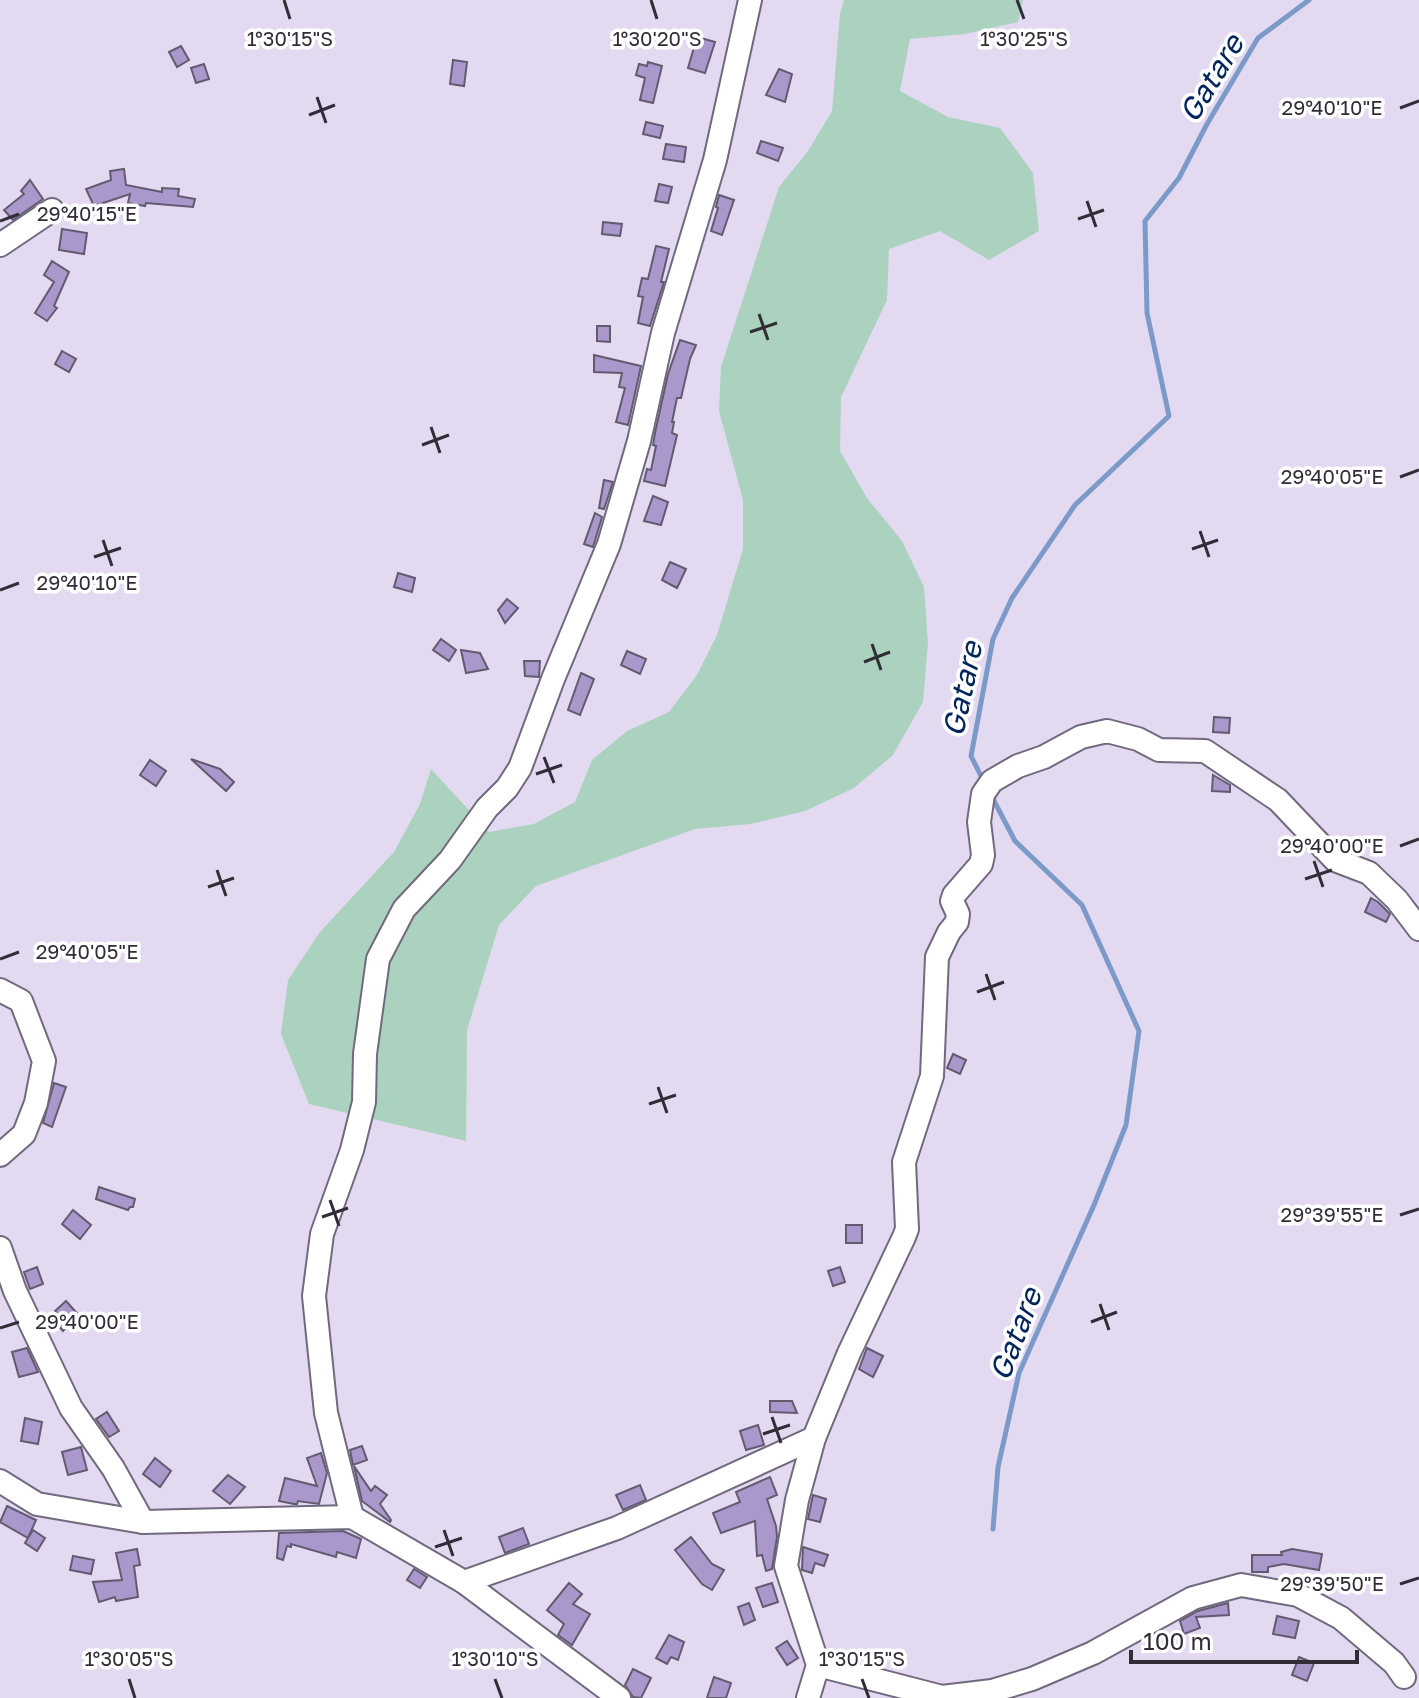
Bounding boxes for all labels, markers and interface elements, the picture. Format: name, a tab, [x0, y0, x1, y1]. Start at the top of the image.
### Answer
text: 1°30'15"S	[247, 26, 333, 50]
text: 1°30'20"S	[613, 26, 702, 50]
text: 1°30'25"S	[980, 26, 1068, 50]
water label: Gatare	[1171, 26, 1252, 128]
text: 29°40'10"E	[1282, 95, 1382, 119]
text: 29°40'15"E	[37, 201, 137, 225]
text: 29°40'05"E	[1281, 464, 1383, 488]
text: 29°40'10"E	[37, 570, 137, 594]
water label: Gatare	[934, 636, 990, 739]
text: 29°40'00"E	[1280, 833, 1384, 857]
text: 29°40'05"E	[36, 939, 138, 963]
text: 29°39'55"E	[1281, 1202, 1383, 1226]
water label: Gatare	[981, 1281, 1050, 1385]
text: 29°40'00"E	[35, 1309, 139, 1333]
text: 29°39'50"E	[1280, 1571, 1384, 1595]
scale bar	[1131, 1614, 1357, 1664]
text: 100 m	[1143, 1626, 1212, 1655]
text: 1°30'05"S	[85, 1646, 174, 1670]
text: 1°30'10"S	[451, 1646, 539, 1670]
text: 1°30'15"S	[819, 1646, 905, 1670]

